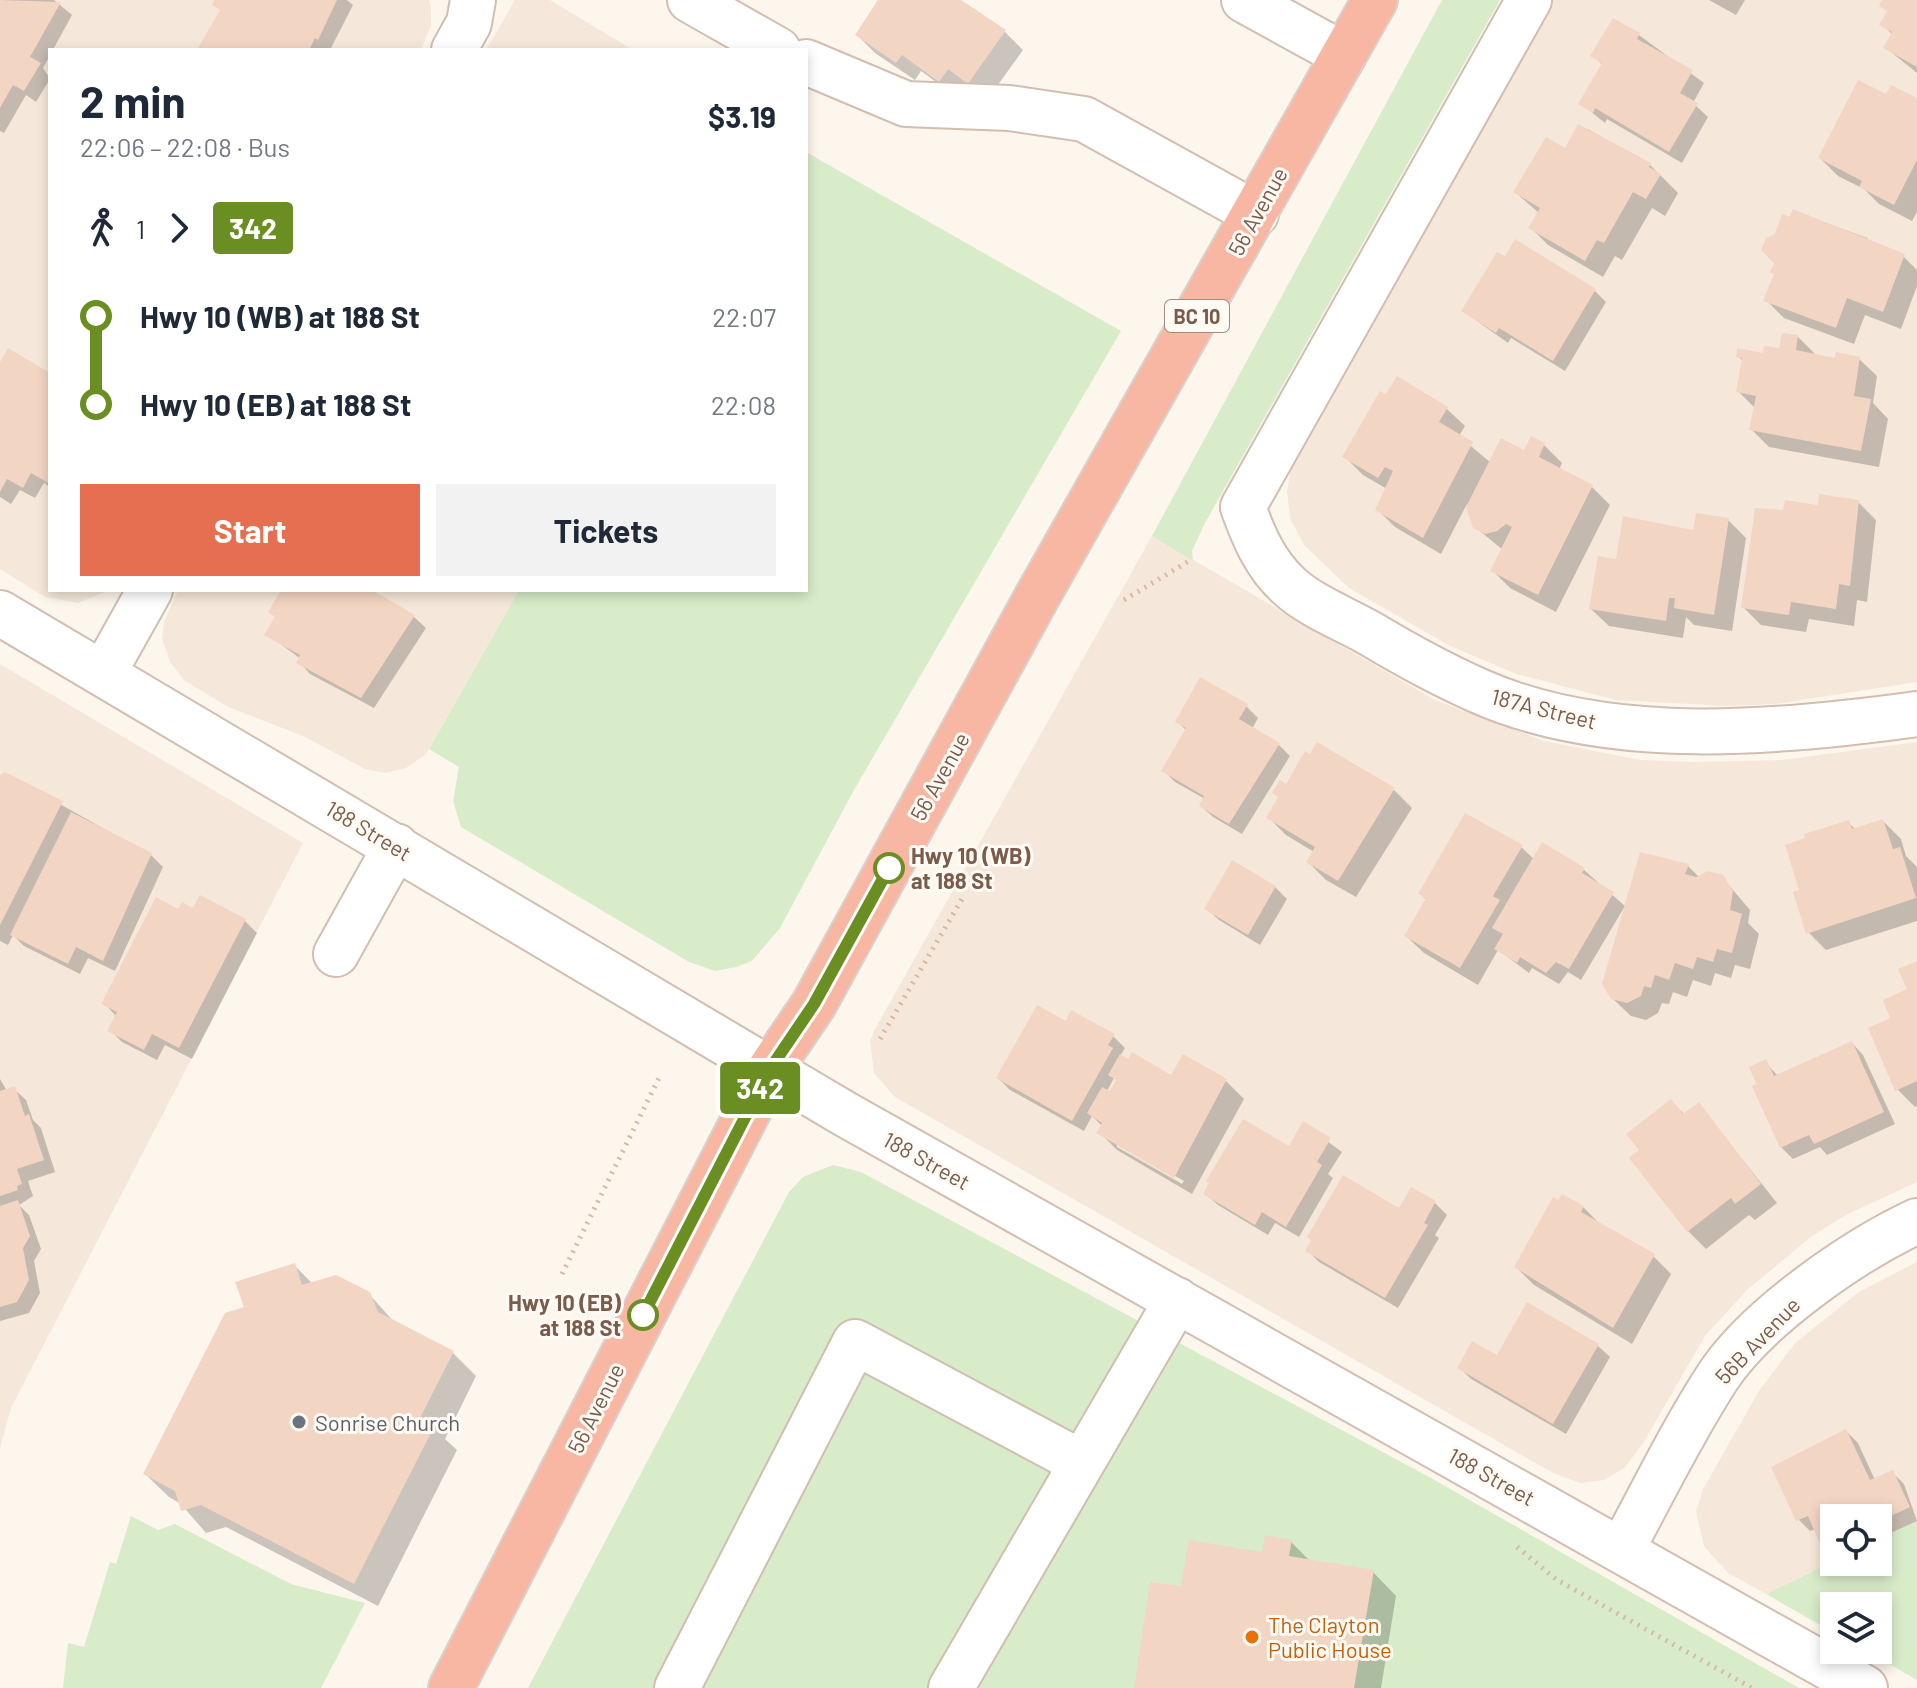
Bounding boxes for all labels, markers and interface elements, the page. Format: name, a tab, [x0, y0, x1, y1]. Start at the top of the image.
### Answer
text: 2 min	[80, 74, 185, 127]
text: $3.19	[708, 98, 776, 134]
text: 22:06 – 22:08 · Bus	[80, 131, 290, 162]
street label: 56 Avenue	[1222, 162, 1292, 260]
icon: walk	[80, 206, 124, 250]
icon: forward	[157, 206, 201, 250]
text: 342	[229, 211, 277, 245]
text: 1	[136, 213, 145, 244]
text: Hwy 10 (WB) at 188 St	[140, 298, 420, 334]
road number: BC 10	[1165, 300, 1229, 332]
text: 22:07	[712, 301, 776, 332]
text: Hwy 10 (EB) at 188 St	[140, 386, 411, 422]
text: 22:08	[711, 389, 776, 420]
button: Start	[80, 484, 420, 576]
button: Tickets	[436, 484, 776, 576]
street label: 187A Street	[1489, 682, 1599, 734]
street label: 56 Avenue	[904, 727, 974, 825]
street label: 188 Street	[322, 794, 416, 866]
place label: Hwy 10 (WB) at 188 St	[911, 842, 1031, 893]
marker: Hwy 10 (WB) at 188 St	[874, 853, 904, 883]
line badge: 342	[714, 1062, 806, 1114]
text: 342	[736, 1071, 784, 1105]
street label: 188 Street	[879, 1126, 975, 1194]
place label: Hwy 10 (EB) at 188 St	[508, 1289, 621, 1340]
street label: 56B Avenue	[1709, 1291, 1805, 1389]
marker: Hwy 10 (EB) at 188 St	[628, 1300, 658, 1330]
street label: 56 Avenue	[561, 1359, 629, 1457]
place label: Sonrise Church	[315, 1409, 460, 1435]
marker: Sonrise Church	[290, 1413, 308, 1431]
street label: 188 Street	[1444, 1442, 1540, 1510]
map controls	[1820, 1504, 1892, 1664]
button: locate	[1820, 1504, 1892, 1576]
button: layers	[1820, 1592, 1892, 1664]
place label: The Clayton Public House	[1268, 1611, 1392, 1662]
marker: The Clayton Public House	[1243, 1628, 1261, 1646]

